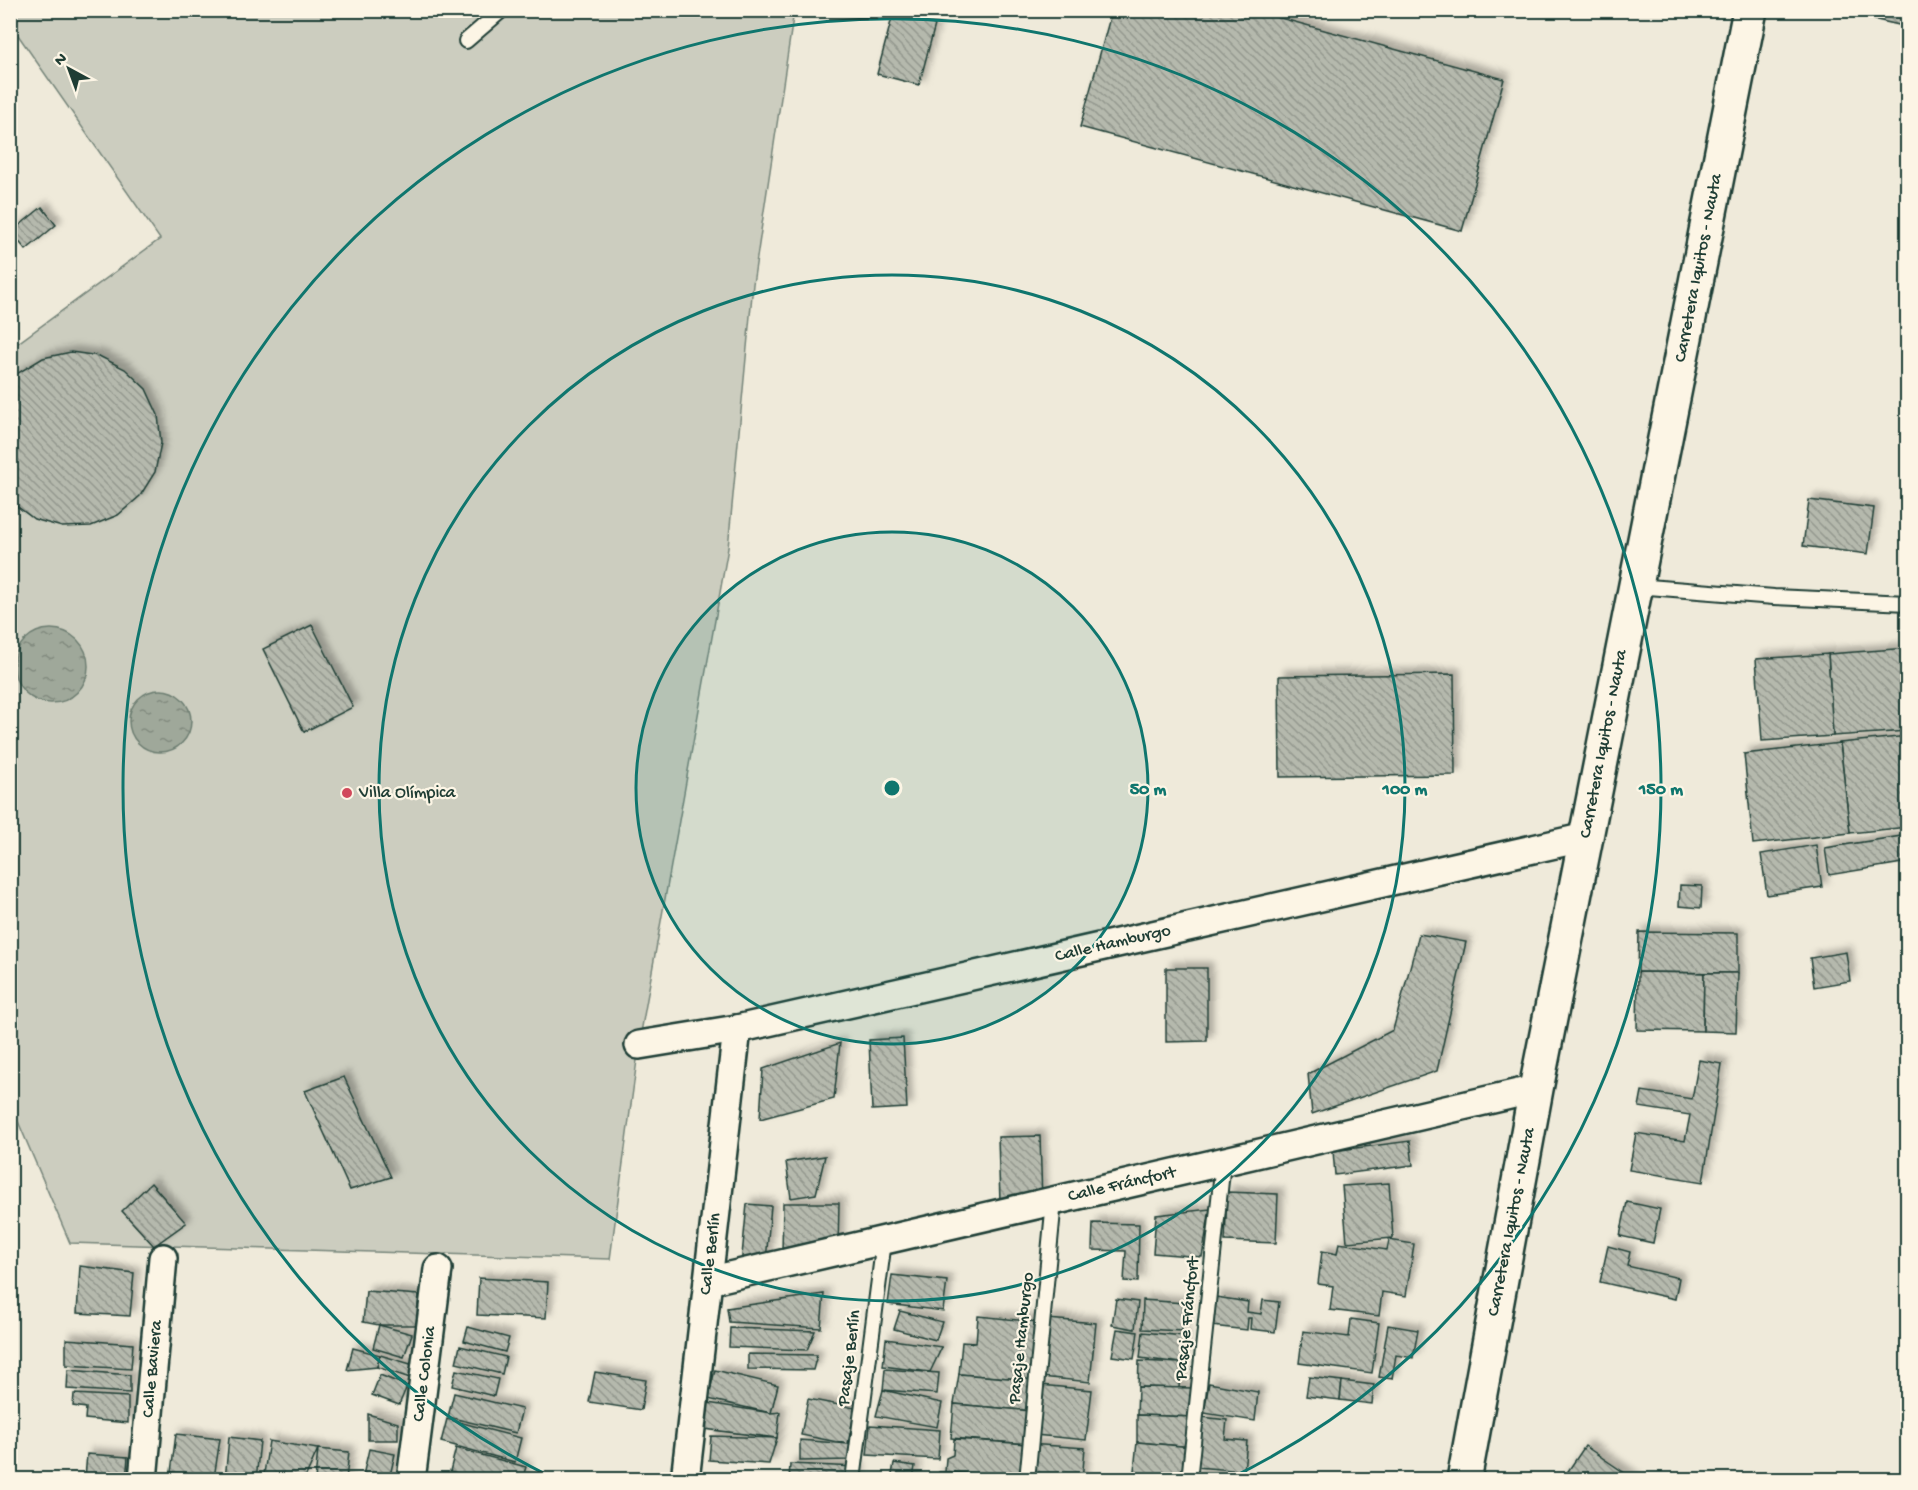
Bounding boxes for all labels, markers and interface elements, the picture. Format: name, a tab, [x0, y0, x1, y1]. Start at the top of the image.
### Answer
north arrow	[39, 39, 99, 99]
text: N	[51, 49, 72, 71]
street label: Carretera Iquitos - Nauta	[1670, 171, 1728, 364]
street label: Carretera Iquitos - Nauta	[1575, 647, 1633, 840]
centre of rings	[882, 778, 902, 798]
text: 50 m	[1130, 780, 1167, 801]
text: 100 m	[1382, 780, 1428, 801]
text: 150 m	[1638, 780, 1683, 801]
place label: Villa Olímpica	[358, 783, 456, 804]
marker: Villa Olímpica	[340, 786, 354, 800]
street label: Calle Hamburgo	[1053, 920, 1173, 968]
street label: Carretera Iquitos - Nauta	[1483, 1125, 1541, 1318]
street label: Calle Fráncfort	[1066, 1162, 1180, 1208]
street label: Calle Berlín	[696, 1211, 727, 1296]
street label: Pasaje Fráncfort	[1171, 1255, 1205, 1383]
street label: Pasaje Hamburgo	[1005, 1271, 1039, 1406]
street label: Pasaje Berlín	[834, 1308, 866, 1408]
street label: Calle Baviera	[138, 1318, 168, 1419]
street label: Calle Colonia	[409, 1324, 441, 1423]

